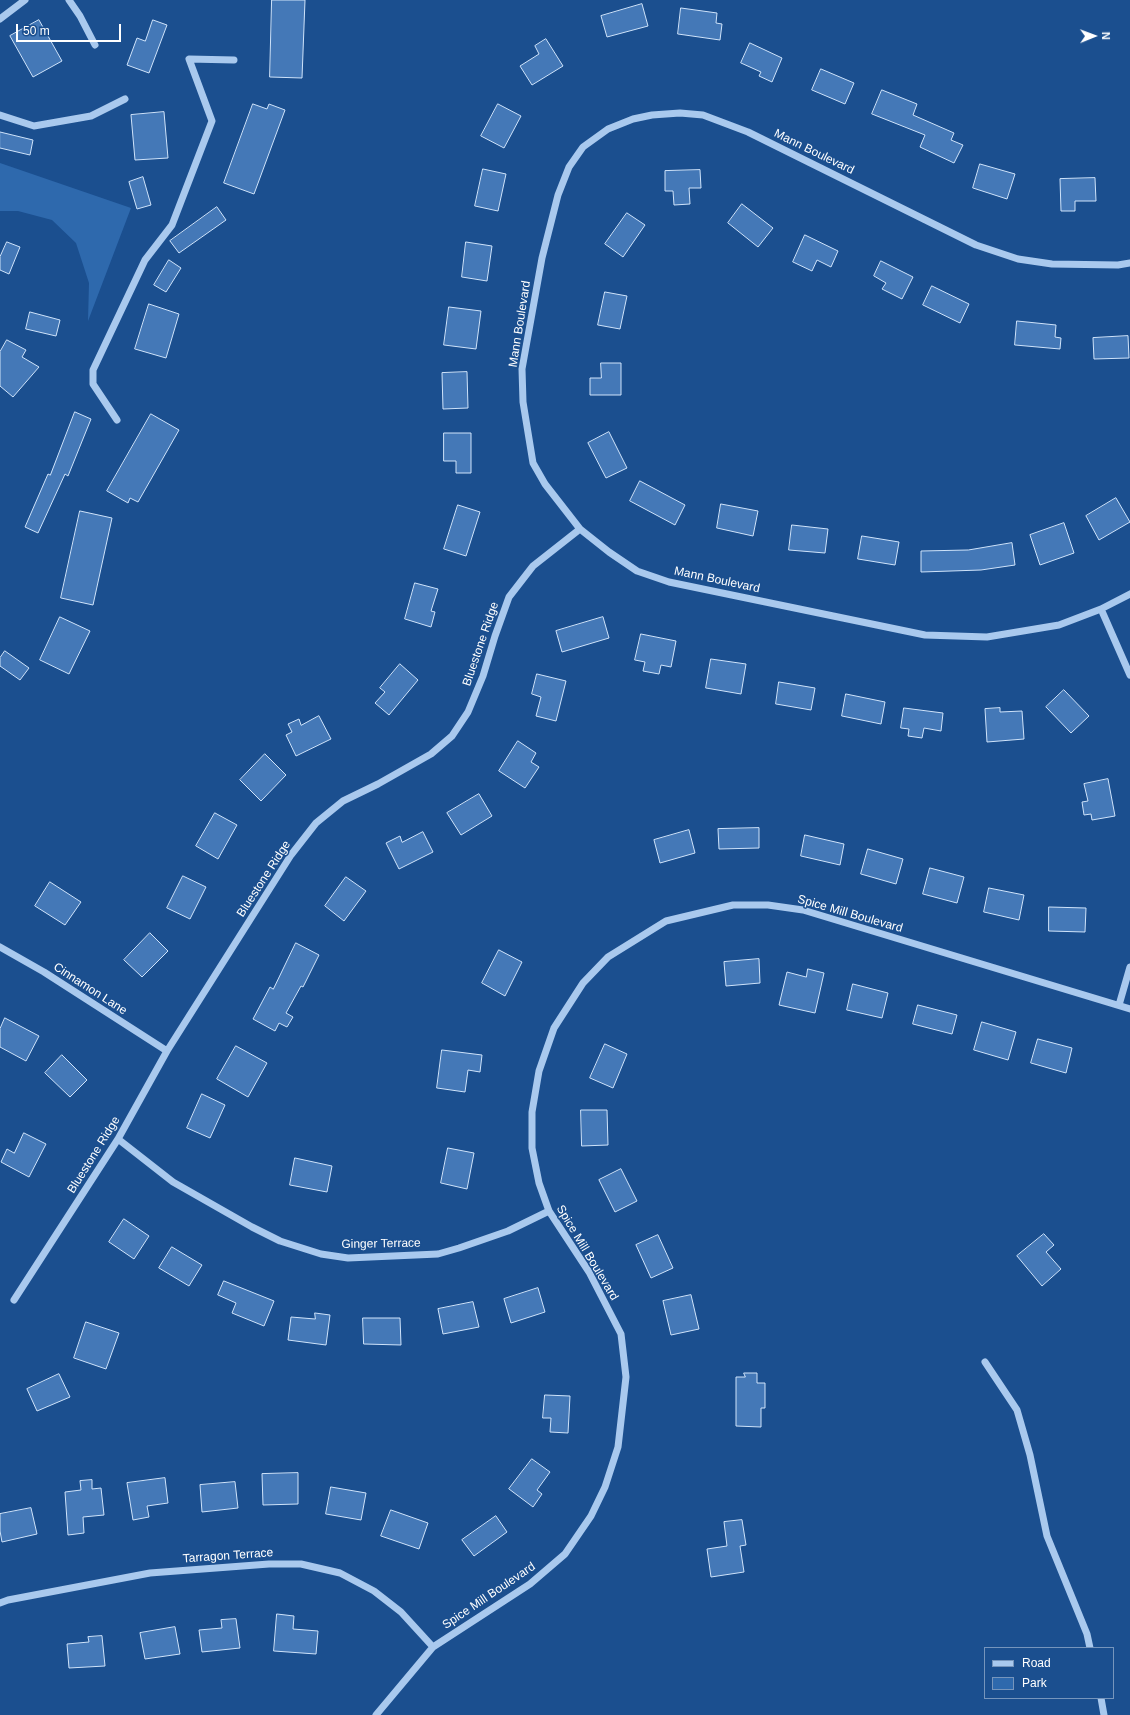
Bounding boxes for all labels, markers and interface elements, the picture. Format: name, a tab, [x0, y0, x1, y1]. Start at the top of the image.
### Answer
scale bar	[18, 16, 123, 42]
north arrow	[1074, 16, 1114, 56]
text: 50 m	[23, 24, 50, 38]
text: N	[1100, 32, 1112, 40]
street label: Mann Boulevard	[772, 126, 856, 178]
street label: Mann Boulevard	[506, 280, 534, 368]
street label: Mann Boulevard	[673, 564, 761, 596]
street label: Bluestone Ridge	[460, 600, 502, 688]
street label: Bluestone Ridge	[234, 838, 294, 920]
street label: Spice Mill Boulevard	[796, 892, 904, 936]
street label: Cinnamon Lane	[51, 960, 129, 1018]
street label: Bluestone Ridge	[65, 1114, 123, 1196]
street label: Spice Mill Boulevard	[553, 1203, 621, 1303]
street label: Ginger Terrace	[341, 1236, 421, 1252]
street label: Tarragon Terrace	[182, 1546, 274, 1566]
street label: Spice Mill Boulevard	[440, 1560, 538, 1632]
legend	[984, 1647, 1114, 1699]
text: Road	[1022, 1656, 1051, 1670]
text: Park	[1022, 1676, 1047, 1690]

